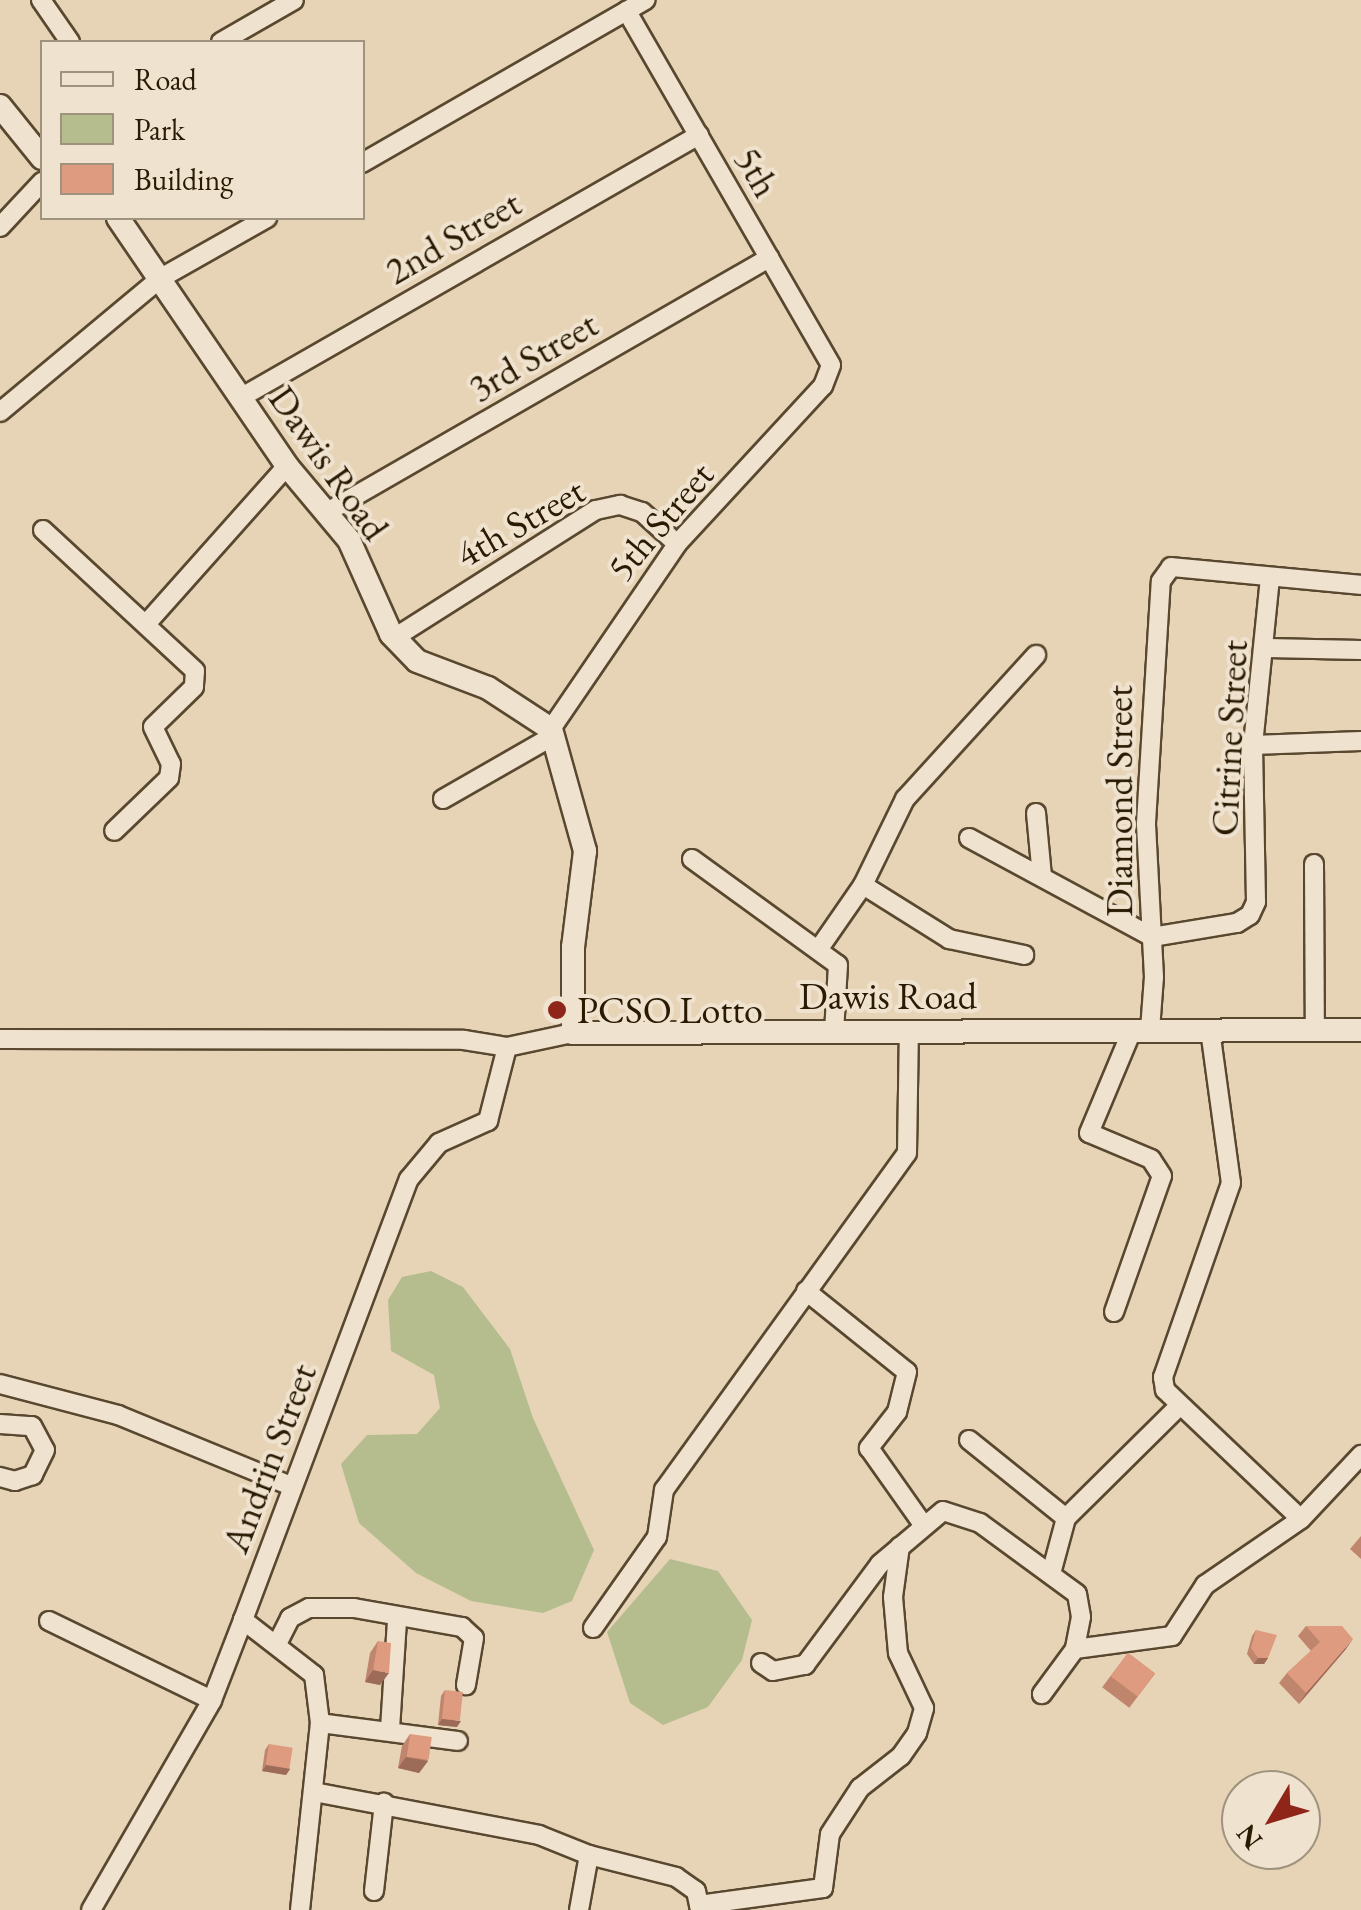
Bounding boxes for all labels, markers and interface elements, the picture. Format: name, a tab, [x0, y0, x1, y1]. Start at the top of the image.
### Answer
legend	[40, 40, 365, 220]
text: Road	[134, 60, 197, 99]
text: Park	[134, 110, 185, 149]
street label: 5th	[725, 139, 789, 205]
text: Building	[134, 160, 233, 199]
street label: 2nd Street	[377, 180, 529, 294]
street label: 3rd Street	[460, 301, 606, 411]
street label: Dawis Road	[259, 377, 399, 549]
street label: 5th Street	[597, 452, 723, 590]
street label: 4th Street	[448, 467, 592, 577]
street label: Citrine Street	[1201, 639, 1257, 837]
street label: Diamond Street	[1096, 685, 1142, 917]
street label: Dawis Road	[799, 973, 977, 1019]
place label: PCSO Lotto	[577, 987, 763, 1033]
marker: PCSO Lotto	[546, 999, 568, 1021]
street label: Andrin Street	[212, 1357, 326, 1559]
north arrow	[1221, 1770, 1321, 1870]
text: N	[1228, 1817, 1270, 1857]

